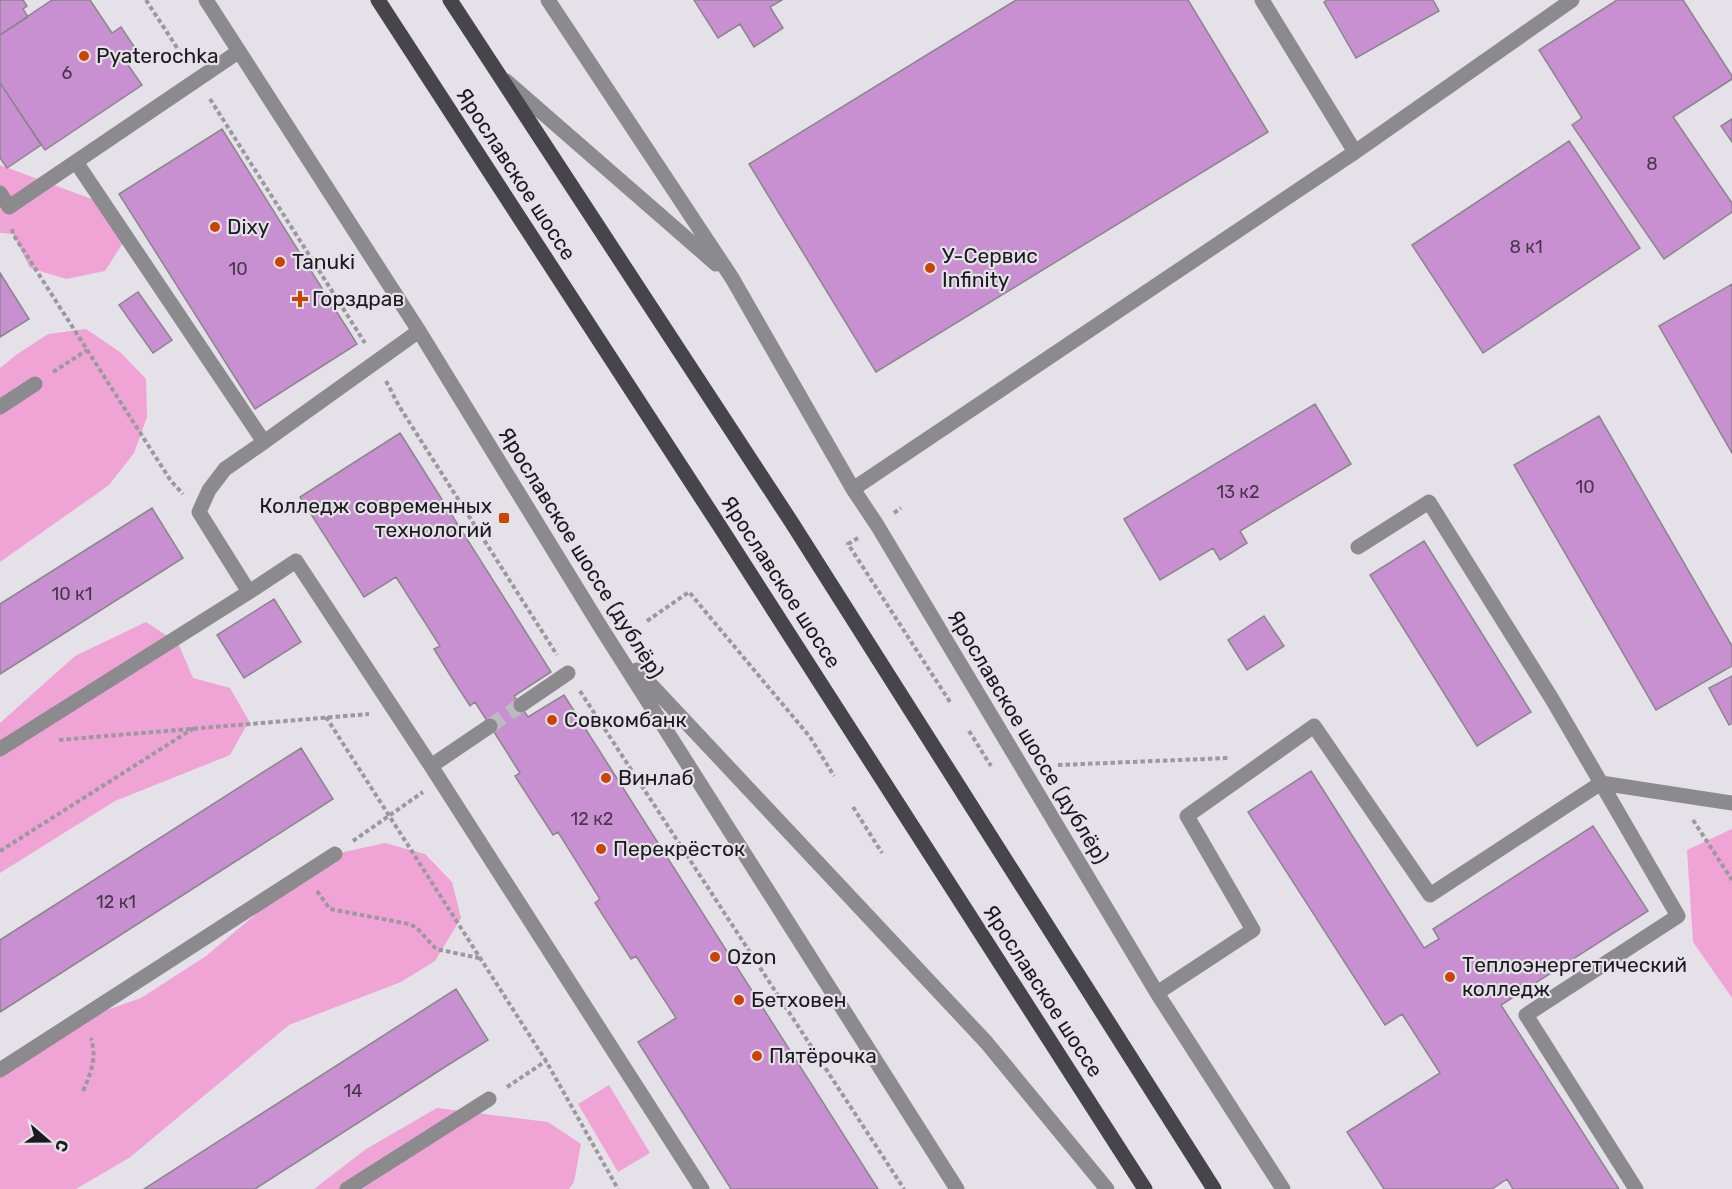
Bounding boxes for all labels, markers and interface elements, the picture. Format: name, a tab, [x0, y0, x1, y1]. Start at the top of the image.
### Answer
place label: Pyaterochka	[96, 43, 219, 68]
marker: Pyaterochka	[77, 49, 91, 63]
house number: 6	[62, 62, 73, 84]
street label: Ярославское шоссе	[451, 83, 581, 265]
house number: 8	[1646, 153, 1658, 175]
place label: Dixy	[227, 214, 270, 239]
marker: Dixy	[208, 220, 222, 234]
house number: 8 к1	[1509, 236, 1543, 258]
place label: У-Сервис Infinity	[942, 243, 1038, 292]
place label: Tanuki	[292, 249, 355, 274]
marker: Tanuki	[273, 255, 287, 269]
house number: 10	[228, 258, 248, 280]
marker: У-Сервис Infinity	[923, 261, 937, 275]
place label: Горздрав	[312, 286, 404, 311]
marker: Горздрав	[293, 292, 307, 306]
street label: Ярославское шоссе (дублёр)	[494, 422, 669, 683]
house number: 10	[1575, 476, 1595, 498]
house number: 13 к2	[1216, 481, 1260, 503]
street label: Ярославское шоссе	[716, 491, 846, 673]
place label: Колледж современных технологий	[259, 493, 492, 542]
marker: Колледж современных технологий	[497, 511, 511, 525]
house number: 10 к1	[52, 583, 92, 605]
street label: Ярославское шоссе (дублёр)	[943, 605, 1114, 868]
place label: Совкомбанк	[564, 707, 687, 732]
marker: Совкомбанк	[545, 713, 559, 727]
place label: Винлаб	[618, 765, 694, 790]
marker: Винлаб	[599, 771, 613, 785]
house number: 12 к2	[571, 808, 613, 830]
place label: Перекрёсток	[613, 836, 745, 861]
marker: Перекрёсток	[594, 842, 608, 856]
house number: 12 к1	[96, 891, 136, 913]
street label: Ярославское шоссе	[978, 900, 1108, 1082]
place label: Ozon	[727, 944, 777, 969]
marker: Ozon	[708, 950, 722, 964]
place label: Теплоэнергетический колледж	[1462, 952, 1687, 1001]
marker: Теплоэнергетический колледж	[1443, 970, 1457, 984]
place label: Бетховен	[751, 987, 847, 1012]
marker: Бетховен	[732, 993, 746, 1007]
place label: Пятёрочка	[769, 1043, 877, 1068]
marker: Пятёрочка	[750, 1049, 764, 1063]
house number: 14	[344, 1080, 362, 1102]
north arrow	[18, 1111, 78, 1171]
text: С	[51, 1137, 72, 1154]

